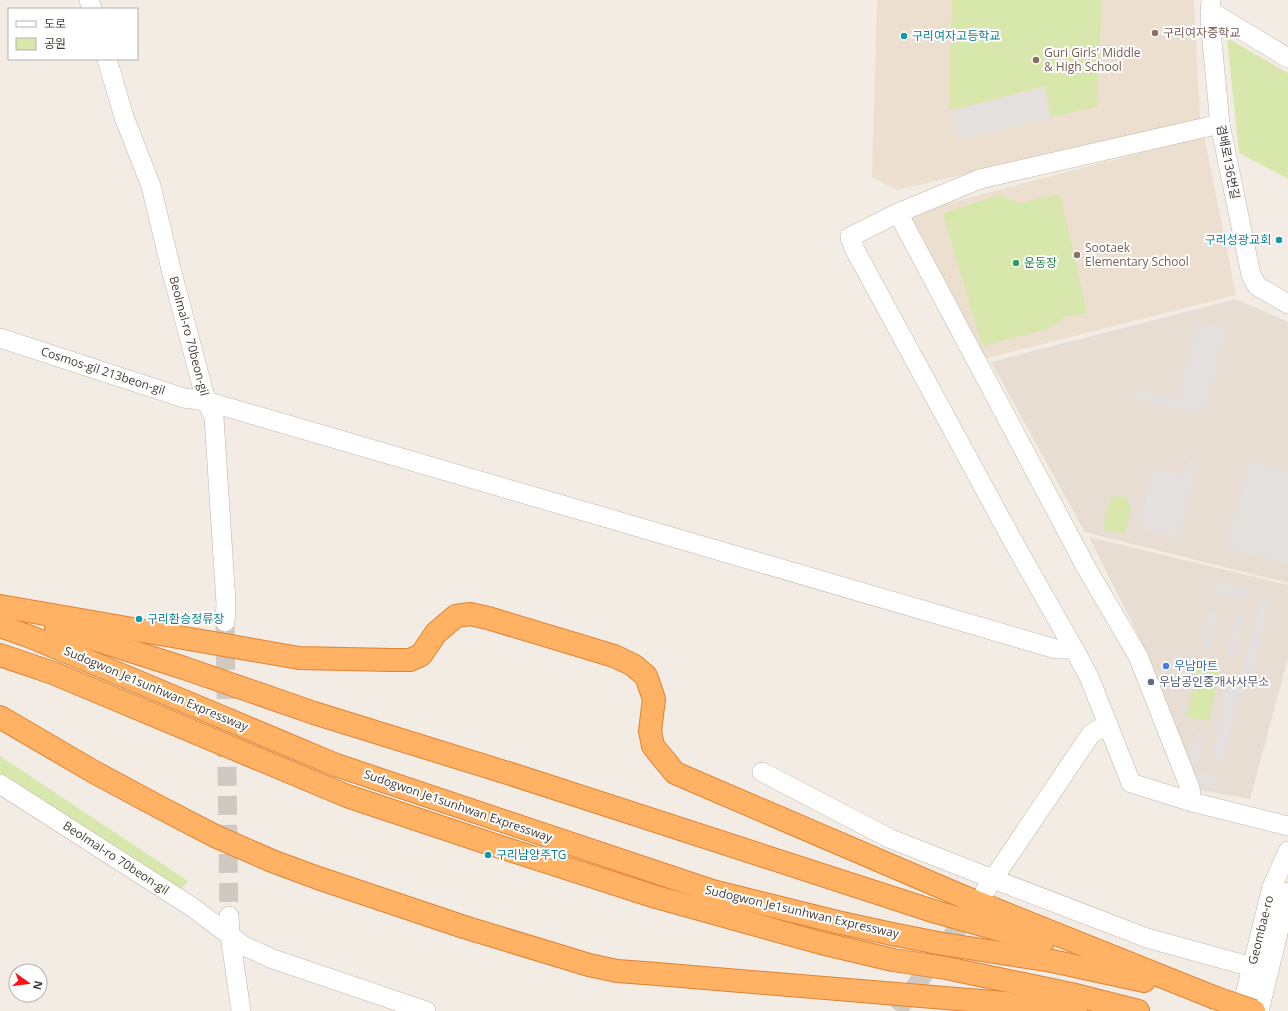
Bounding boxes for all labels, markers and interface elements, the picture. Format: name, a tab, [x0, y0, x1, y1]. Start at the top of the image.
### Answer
legend	[8, 8, 138, 60]
text: 도로	[44, 15, 66, 32]
place label: 구리여자중학교	[1163, 24, 1240, 41]
place label: 구리여자고등학교	[912, 27, 1000, 44]
marker: 구리여자중학교	[1150, 28, 1160, 38]
marker: 구리여자고등학교	[899, 31, 909, 41]
text: 공원	[44, 35, 66, 52]
place label: Guri Girls' Middle & High School	[1044, 44, 1141, 75]
marker: Guri Girls' Middle & High School	[1031, 55, 1041, 65]
street label: 겸배로136번길	[1213, 123, 1244, 201]
place label: 구리성광교회	[1205, 231, 1271, 248]
marker: 구리성광교회	[1274, 235, 1284, 245]
place label: Sootaek Elementary School	[1085, 239, 1189, 270]
marker: Sootaek Elementary School	[1072, 250, 1082, 260]
place label: 운동장	[1024, 254, 1057, 271]
marker: 운동장	[1011, 258, 1021, 268]
street label: Beolmal-ro 70beon-gil	[165, 274, 214, 398]
street label: Cosmos-gil 213beon-gil	[39, 342, 167, 399]
place label: 구리환승정류장	[147, 610, 224, 627]
marker: 구리환승정류장	[134, 614, 144, 624]
street label: Sudogwon Je1sunhwan Expressway	[62, 642, 252, 736]
place label: 우남마트	[1174, 657, 1218, 674]
marker: 우남마트	[1161, 661, 1171, 671]
place label: 우남공인중개사사무소	[1159, 673, 1269, 690]
marker: 우남공인중개사사무소	[1146, 677, 1156, 687]
street label: Sudogwon Je1sunhwan Expressway	[362, 765, 556, 846]
street label: Beolmal-ro 70beon-gil	[60, 817, 173, 898]
place label: 구리남양주TG	[496, 846, 567, 863]
marker: 구리남양주TG	[483, 850, 493, 860]
street label: Sudogwon Je1sunhwan Expressway	[704, 881, 902, 942]
street label: Geombae-ro	[1244, 894, 1277, 966]
north arrow	[8, 963, 48, 1003]
text: N	[30, 979, 47, 992]

